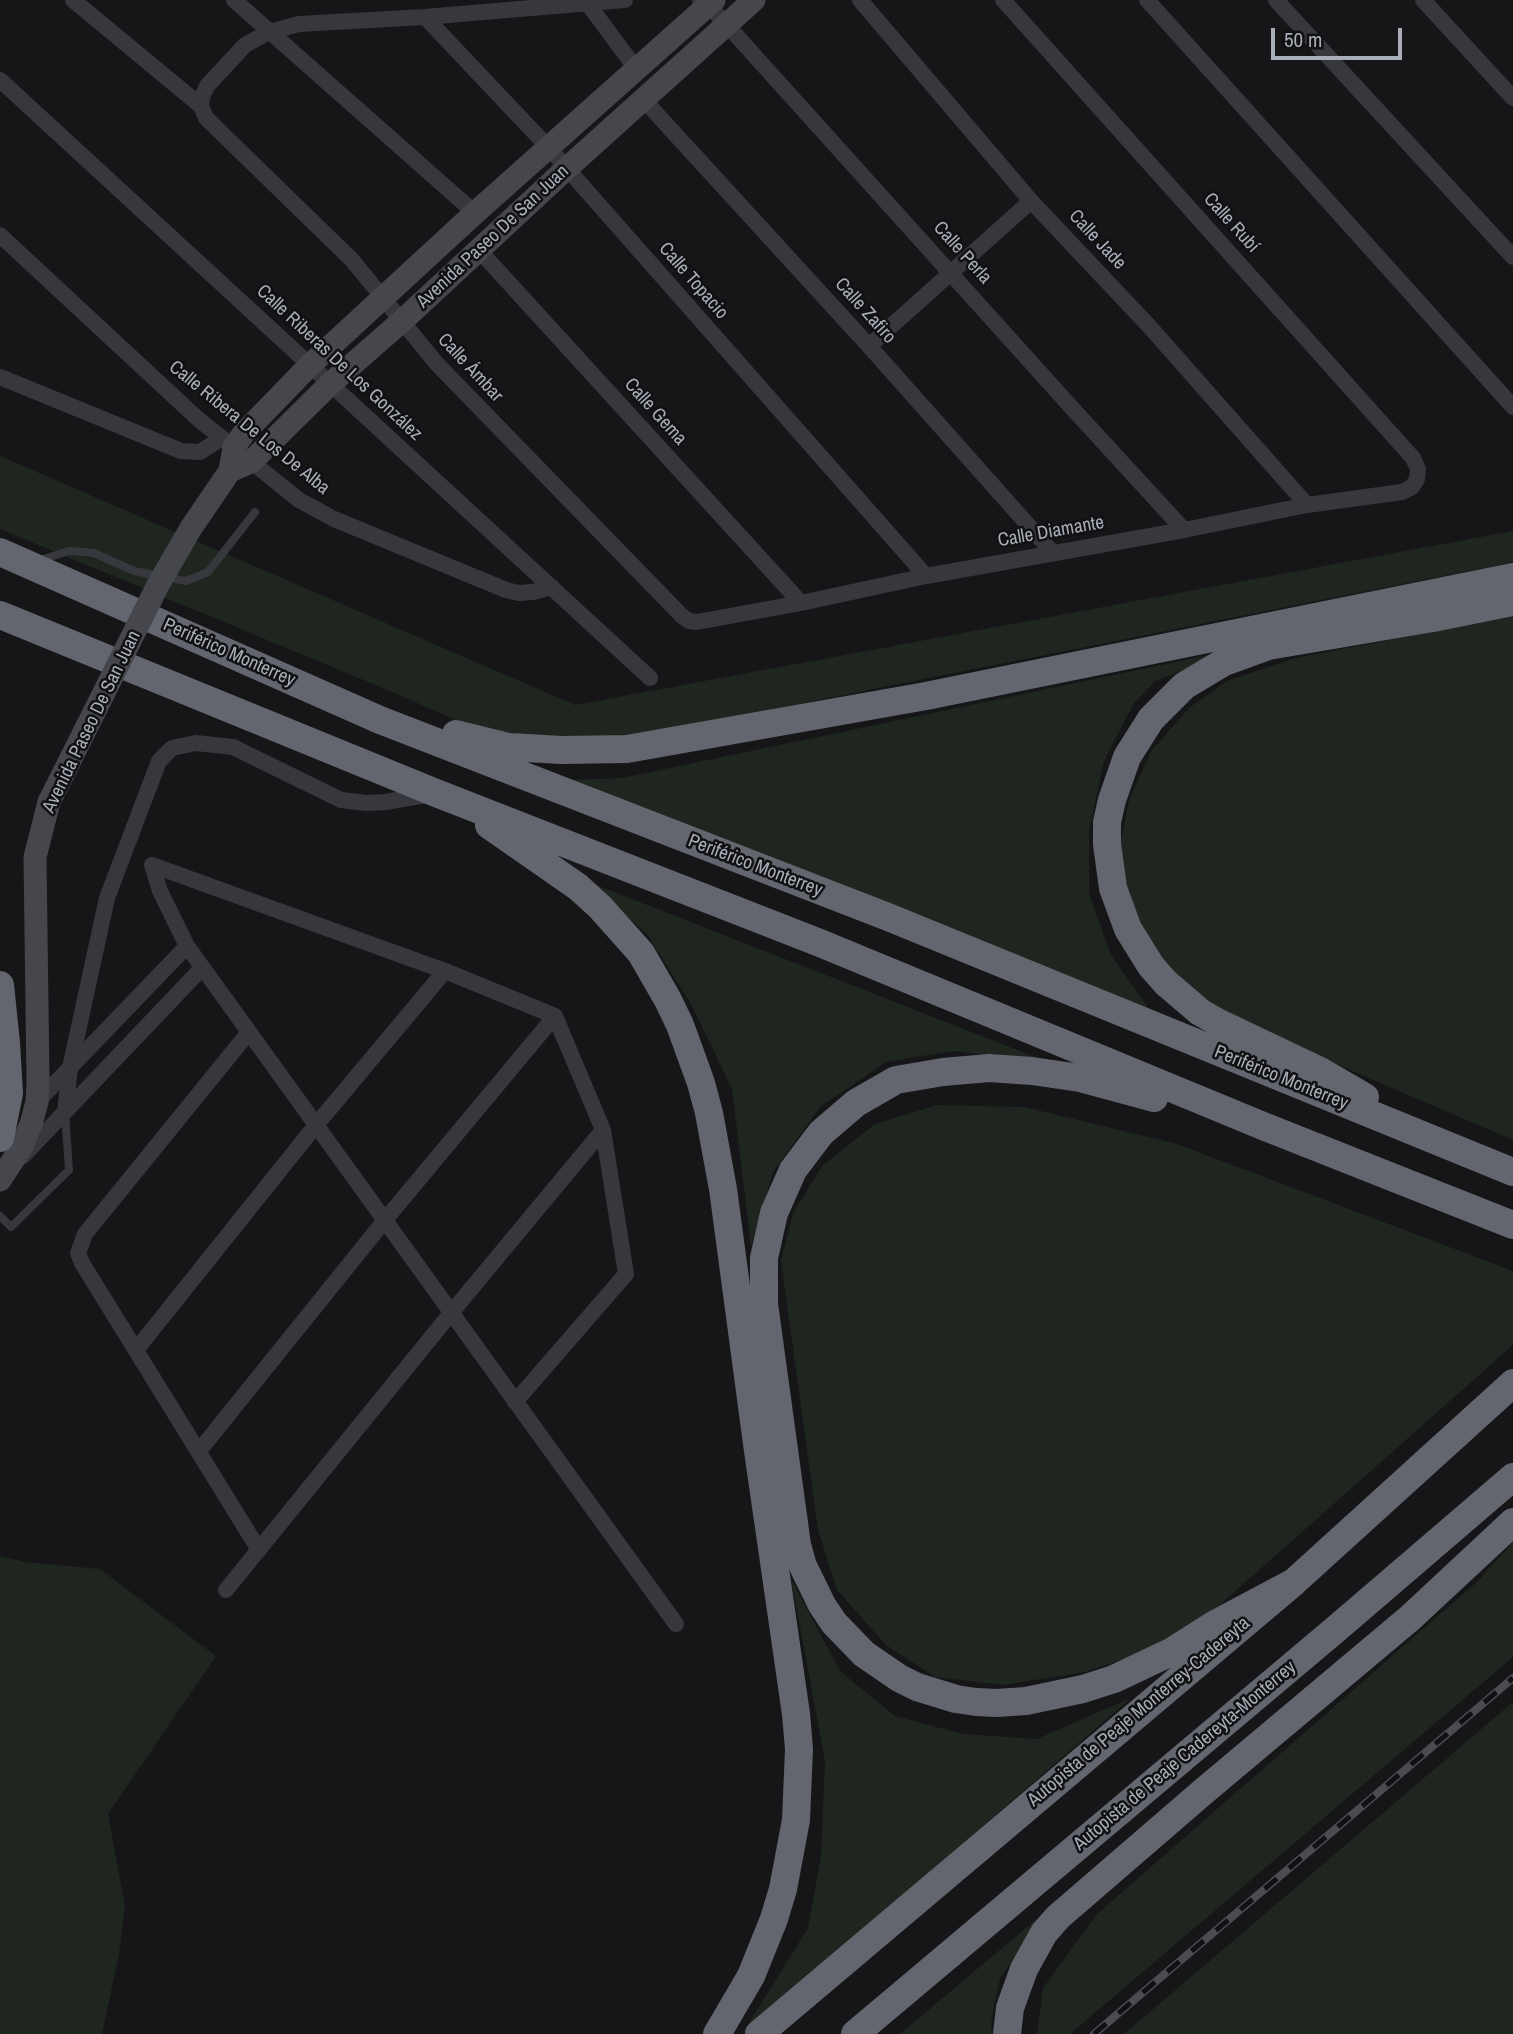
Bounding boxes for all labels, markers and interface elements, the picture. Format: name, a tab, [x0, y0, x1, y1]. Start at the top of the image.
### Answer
scale bar	[1275, 14, 1406, 58]
text: 50 m	[1284, 25, 1322, 54]
street label: Avenida Paseo De San Juan	[412, 161, 574, 313]
street label: Calle Rubí	[1198, 188, 1264, 258]
street label: Calle Jade	[1064, 205, 1130, 275]
street label: Calle Perla	[928, 217, 996, 289]
street label: Calle Topacio	[653, 238, 733, 324]
street label: Calle Zafiro	[830, 273, 900, 349]
street label: Calle Riberas De Los González	[251, 280, 427, 446]
street label: Calle Ámbar	[432, 329, 508, 407]
street label: Calle Ribera De Los De Alba	[164, 356, 334, 500]
street label: Calle Gema	[619, 374, 691, 450]
street label: Calle Diamante	[996, 511, 1106, 553]
street label: Periférico Monterrey	[159, 614, 299, 692]
street label: Avenida Paseo De San Juan	[38, 627, 146, 817]
street label: Periférico Monterrey	[685, 830, 825, 902]
street label: Periférico Monterrey	[1211, 1041, 1351, 1115]
street label: Autopista de Peaje Monterrey-Cadereyta	[1023, 1612, 1255, 1812]
street label: Autopista de Peaje Cadereyta-Monterrey	[1069, 1656, 1301, 1856]

